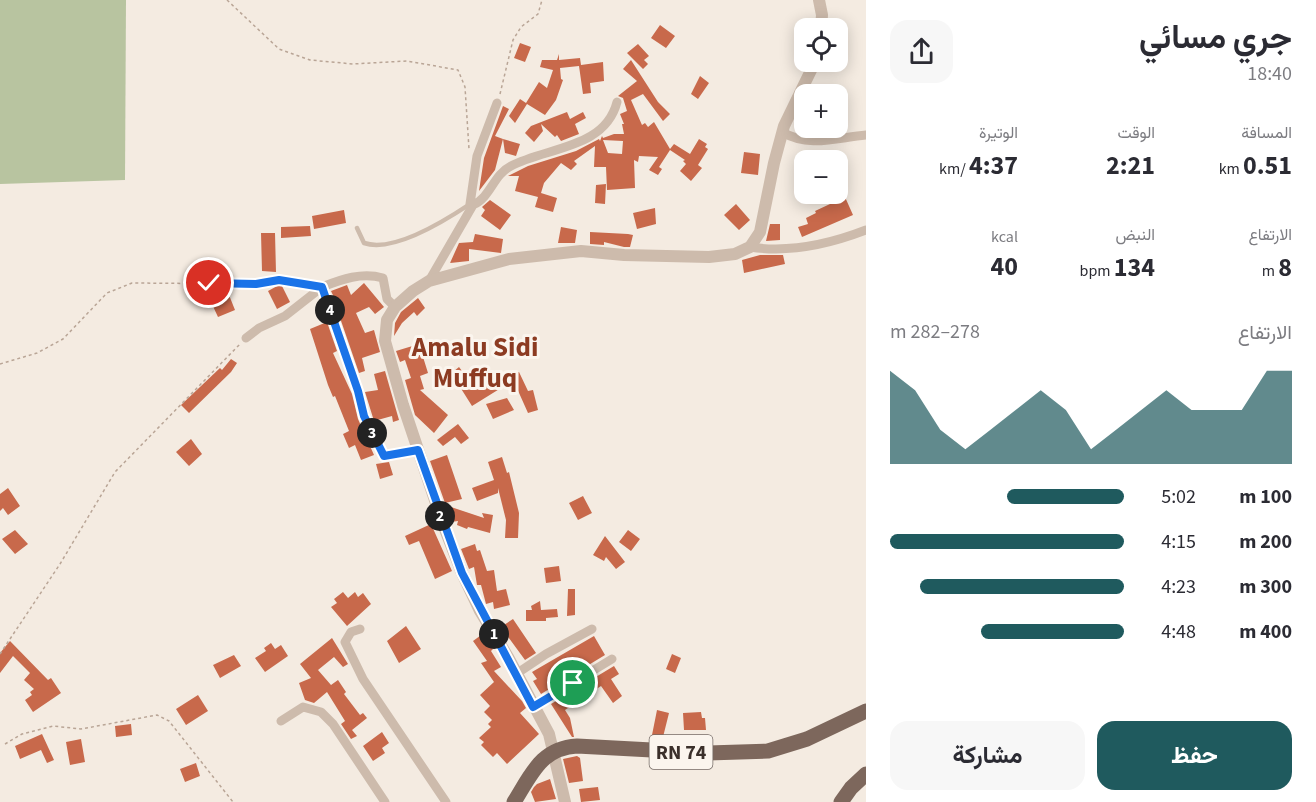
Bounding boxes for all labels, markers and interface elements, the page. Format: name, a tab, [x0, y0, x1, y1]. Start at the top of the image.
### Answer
text: جري مسائي	[1139, 14, 1292, 61]
map controls	[794, 18, 848, 204]
button: locate	[794, 18, 848, 72]
button: share	[890, 20, 953, 83]
text: 18:40	[1247, 60, 1292, 88]
button: +	[794, 84, 848, 138]
text: الوتيرة	[979, 122, 1018, 144]
text: الوقت	[1117, 122, 1155, 144]
text: المسافة	[1241, 122, 1292, 144]
text: 4:37	[969, 147, 1018, 184]
text: 2:21	[1106, 147, 1155, 184]
text: 0.51	[1243, 147, 1292, 184]
button: −	[794, 150, 848, 204]
text: /km	[939, 158, 969, 180]
text: km	[1219, 158, 1243, 180]
text: النبض	[1115, 224, 1155, 246]
text: الارتفاع	[1249, 224, 1292, 246]
text: kcal	[991, 226, 1018, 248]
text: 40	[991, 248, 1018, 285]
text: 134	[1114, 249, 1155, 286]
text: 8	[1278, 249, 1292, 286]
pin	[183, 257, 234, 308]
text: bpm	[1080, 260, 1114, 282]
text: m	[1262, 260, 1278, 282]
icon: check	[192, 266, 225, 299]
pin: 4	[315, 295, 345, 325]
text: 4	[326, 299, 334, 321]
text: 278–282 m	[890, 318, 980, 346]
text: الارتفاع	[1238, 319, 1292, 347]
district label: Amalu Sidi Muffuq	[411, 328, 538, 398]
pin: 3	[357, 418, 387, 448]
text: 3	[368, 422, 376, 444]
text: 5:02	[1161, 483, 1196, 511]
text: 100 m	[1239, 483, 1292, 511]
pin: 2	[425, 501, 455, 531]
text: 2	[436, 505, 444, 527]
text: 4:15	[1161, 528, 1196, 556]
text: 200 m	[1239, 528, 1292, 556]
text: 4:23	[1161, 573, 1196, 601]
text: 300 m	[1239, 573, 1292, 601]
text: 4:48	[1161, 618, 1196, 646]
text: 400 m	[1239, 618, 1292, 646]
pin: 1	[479, 619, 509, 649]
text: 1	[490, 623, 498, 645]
pin	[547, 657, 598, 708]
icon: arrive	[556, 666, 589, 699]
button: مشاركة	[890, 721, 1085, 790]
button: حفظ	[1097, 721, 1292, 790]
road number: RN 74	[650, 735, 712, 769]

